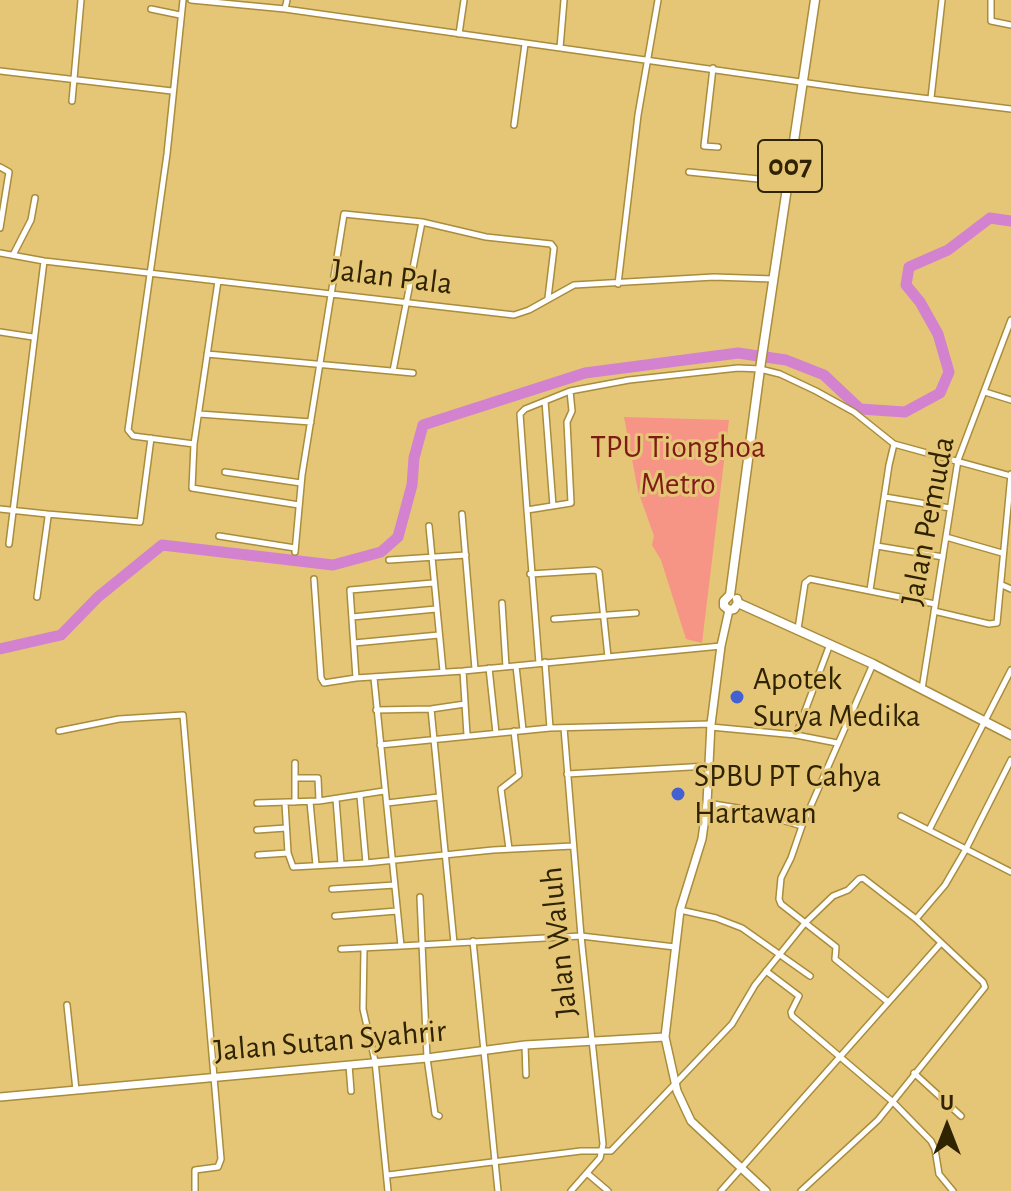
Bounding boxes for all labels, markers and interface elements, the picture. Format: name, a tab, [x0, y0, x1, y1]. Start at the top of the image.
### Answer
road number: 007	[758, 140, 822, 192]
street label: Jalan Pala	[329, 251, 455, 303]
park label: TPU Tionghoa Metro	[590, 428, 766, 503]
street label: Jalan Pemuda	[893, 433, 963, 609]
place label: Apotek Surya Medika	[753, 660, 920, 735]
marker: Apotek Surya Medika	[728, 688, 746, 706]
place label: SPBU PT Cahya Hartawan	[694, 757, 881, 832]
marker: SPBU PT Cahya Hartawan	[669, 785, 687, 803]
street label: Jalan Waluh	[532, 865, 586, 1019]
street label: Jalan Sutan Syahrir	[212, 1012, 448, 1070]
north arrow	[907, 1087, 987, 1167]
text: U	[940, 1092, 954, 1114]

